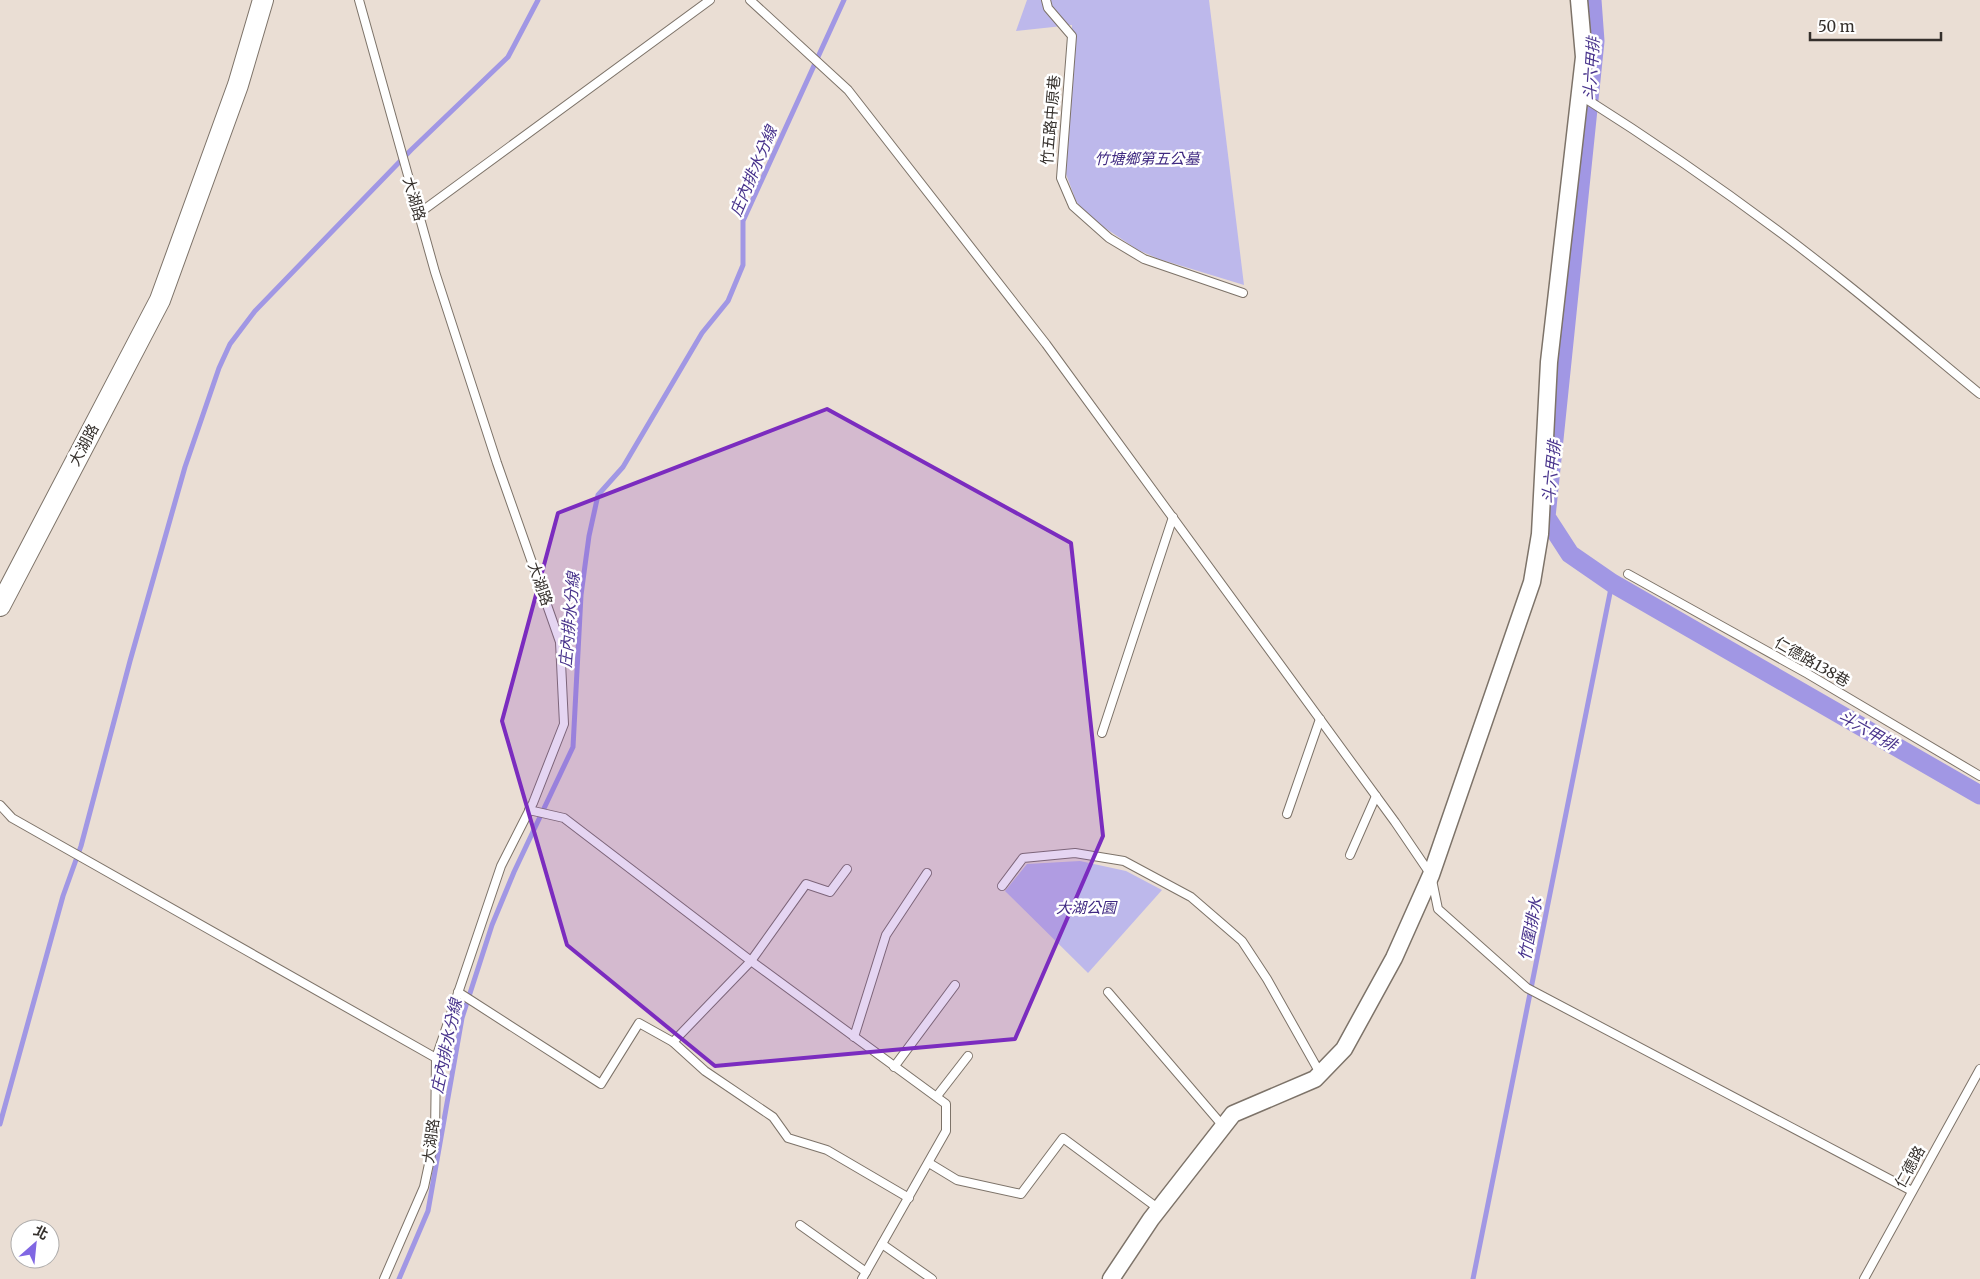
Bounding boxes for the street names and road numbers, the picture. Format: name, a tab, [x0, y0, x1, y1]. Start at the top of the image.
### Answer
street label: 竹五路中原巷	[1037, 74, 1064, 166]
street label: 大湖路	[399, 175, 430, 223]
street label: 大湖路	[65, 420, 103, 469]
street label: 大湖路	[524, 559, 557, 608]
street label: 仁德路138巷	[1771, 632, 1853, 691]
street label: 大湖路	[418, 1117, 443, 1164]
street label: 仁德路	[1890, 1142, 1929, 1191]

